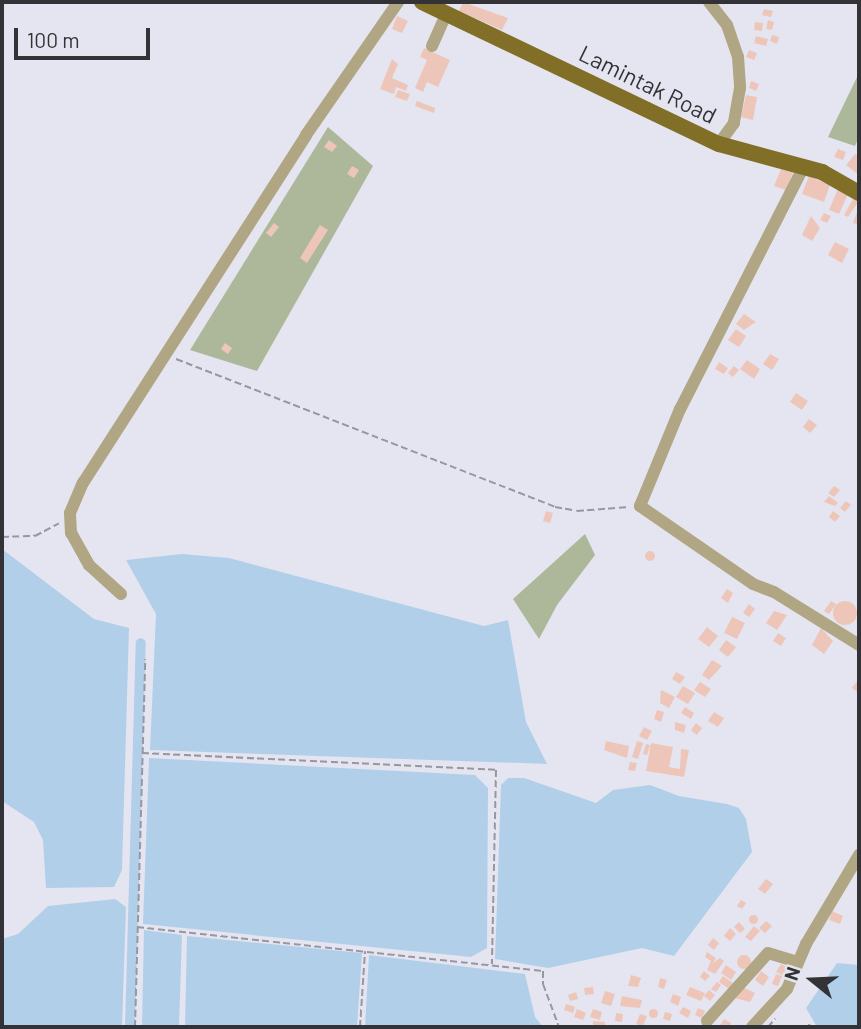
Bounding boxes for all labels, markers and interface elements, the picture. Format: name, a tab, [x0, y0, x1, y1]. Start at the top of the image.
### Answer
scale bar	[18, 14, 154, 58]
text: 100 m	[27, 27, 80, 52]
street label: Lamintak Road	[575, 39, 721, 129]
north arrow	[777, 945, 847, 1015]
text: N	[779, 964, 804, 983]

